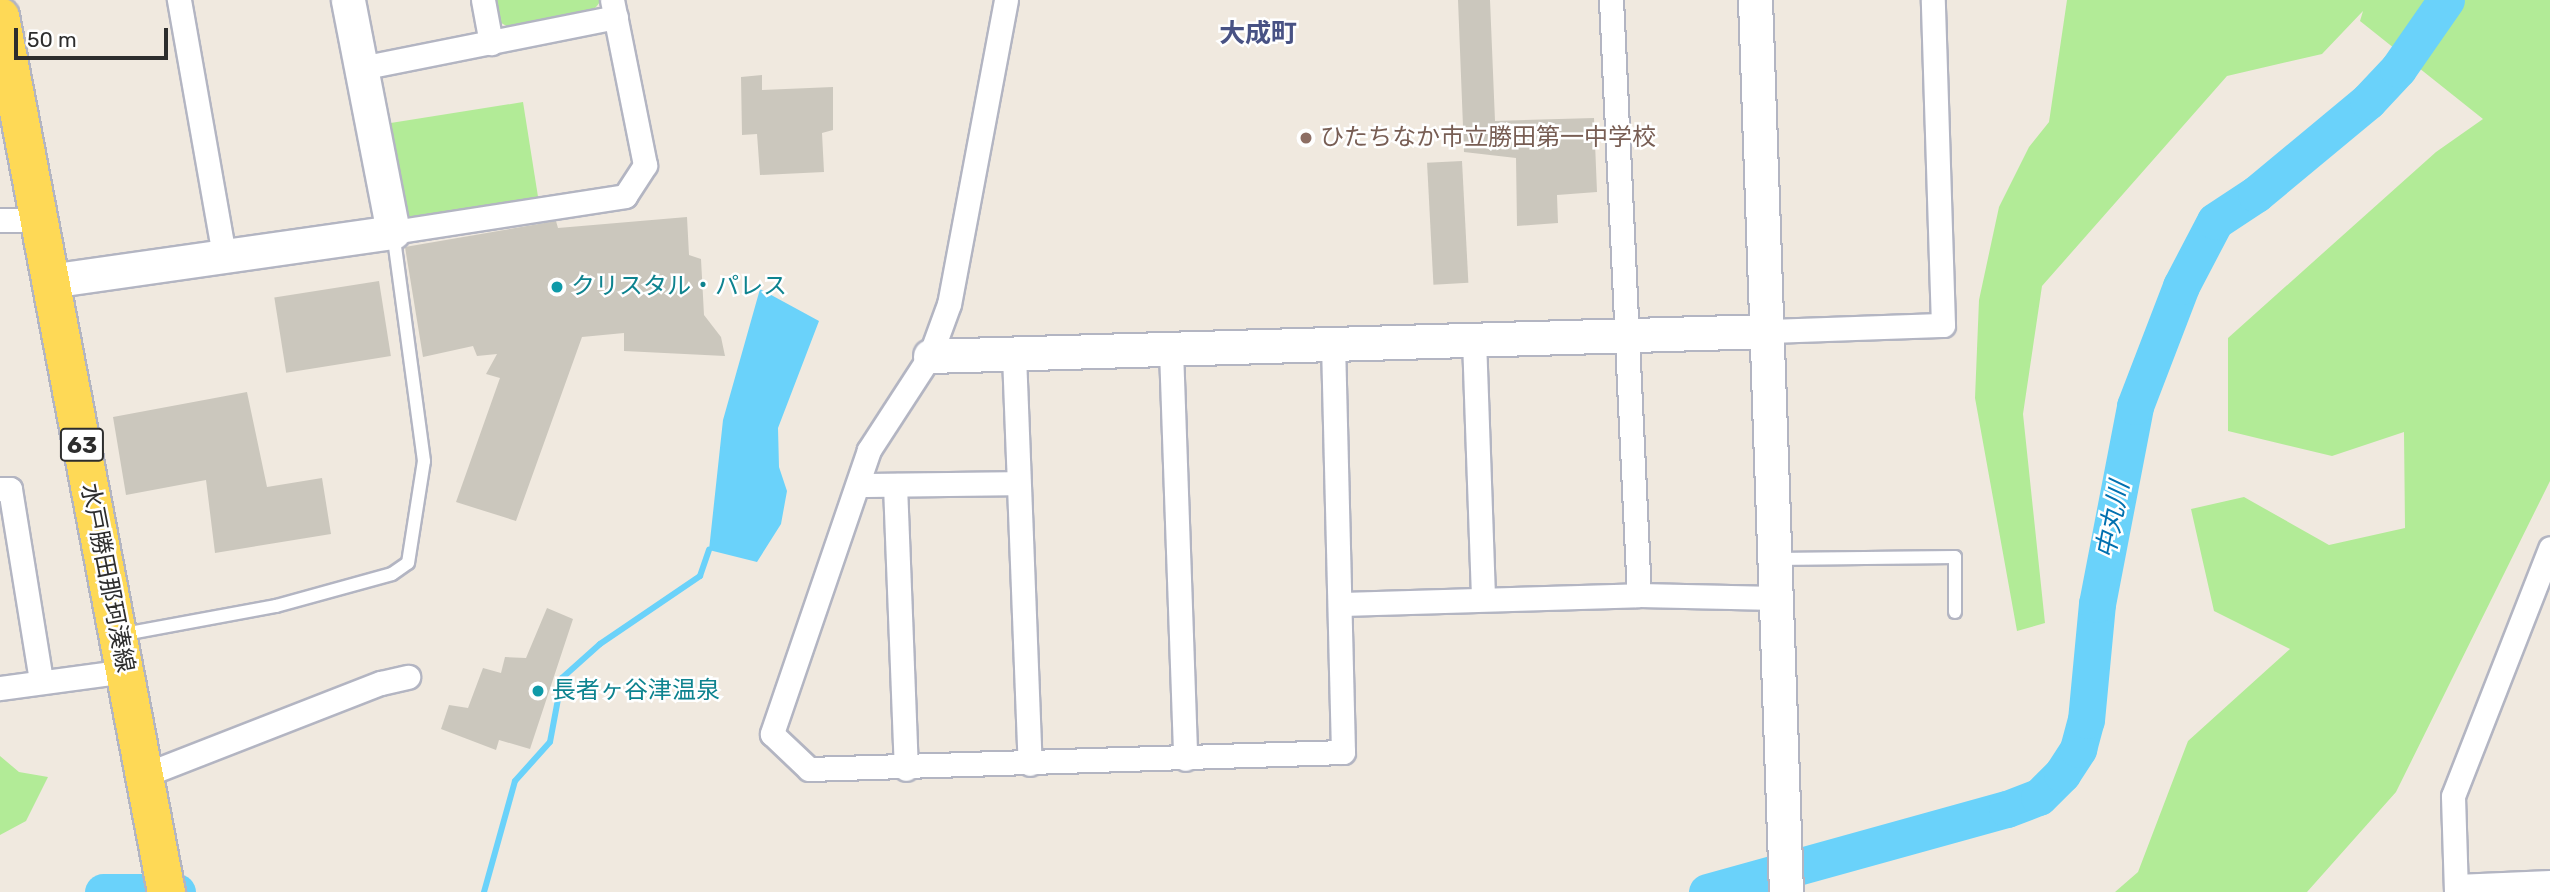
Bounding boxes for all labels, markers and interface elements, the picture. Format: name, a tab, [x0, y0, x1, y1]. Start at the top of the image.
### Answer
scale bar	[18, 14, 172, 58]
district label: 大成町	[1219, 18, 1297, 50]
text: 50 m	[27, 27, 77, 52]
place label: ひたちなか市立勝田第一中学校	[1320, 124, 1656, 152]
marker: ひたちなか市立勝田第一中学校	[1298, 130, 1314, 146]
place label: クリスタル・パレス	[571, 273, 787, 301]
marker: クリスタル・パレス	[549, 279, 565, 295]
road number: 63	[59, 426, 105, 464]
water label: 中丸川	[2090, 479, 2136, 561]
street label: 水戸勝田那珂湊線	[75, 481, 139, 675]
place label: 長者ヶ谷津温泉	[552, 677, 720, 705]
marker: 長者ヶ谷津温泉	[530, 683, 546, 699]

